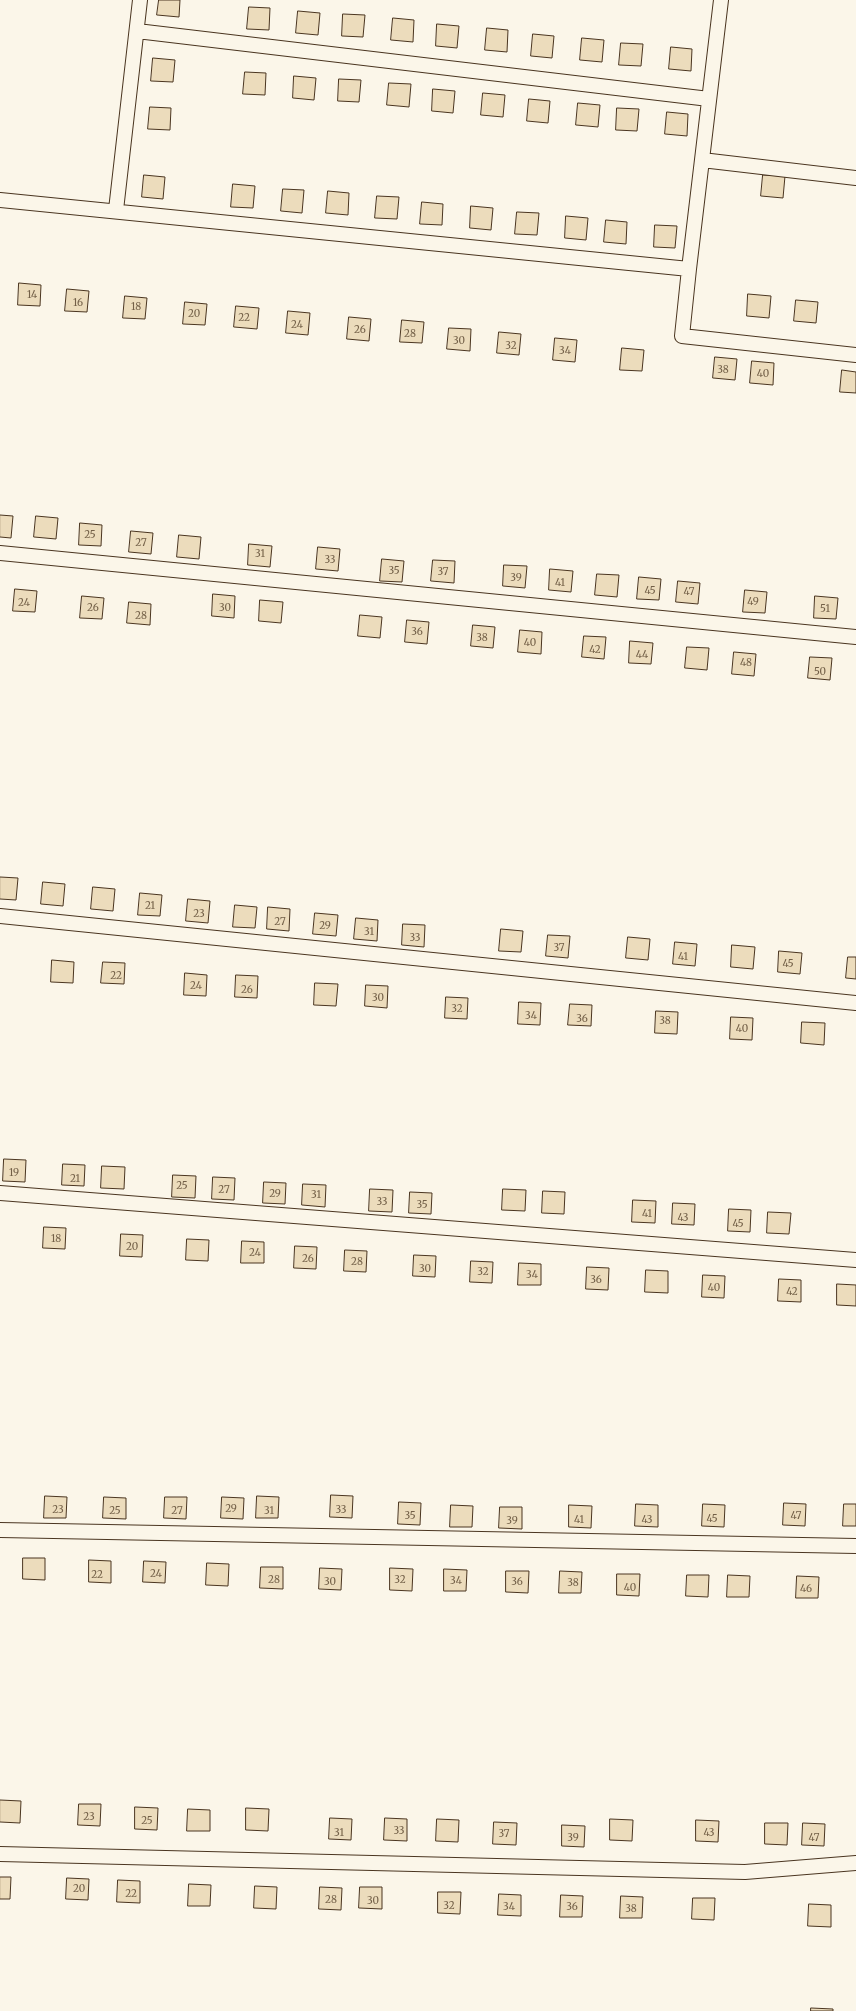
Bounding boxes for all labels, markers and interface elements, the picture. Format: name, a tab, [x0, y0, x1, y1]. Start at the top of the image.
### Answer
house number: 14	[27, 289, 37, 301]
house number: 16	[73, 297, 83, 309]
house number: 18	[131, 301, 141, 313]
house number: 20	[188, 308, 200, 320]
house number: 22	[238, 312, 250, 324]
house number: 24	[291, 319, 303, 331]
house number: 26	[354, 324, 366, 336]
house number: 28	[404, 328, 416, 340]
house number: 30	[453, 335, 465, 347]
house number: 32	[505, 340, 517, 352]
house number: 34	[559, 345, 571, 357]
house number: 38	[717, 364, 729, 376]
house number: 40	[757, 368, 769, 380]
house number: 25	[84, 529, 96, 541]
house number: 27	[135, 537, 147, 549]
house number: 31	[255, 548, 265, 560]
house number: 33	[325, 554, 335, 566]
house number: 35	[388, 565, 400, 577]
house number: 37	[437, 566, 449, 578]
house number: 39	[510, 572, 522, 584]
house number: 41	[555, 577, 565, 589]
house number: 45	[644, 585, 656, 597]
house number: 47	[684, 586, 694, 598]
house number: 49	[747, 596, 759, 608]
house number: 24	[18, 597, 30, 609]
house number: 26	[87, 602, 99, 614]
house number: 30	[219, 602, 231, 614]
house number: 51	[820, 603, 830, 615]
house number: 28	[135, 610, 147, 622]
house number: 36	[411, 626, 423, 638]
house number: 38	[476, 632, 488, 644]
house number: 40	[524, 637, 536, 649]
house number: 42	[589, 644, 601, 656]
house number: 44	[636, 649, 648, 661]
house number: 48	[740, 657, 752, 669]
house number: 50	[814, 666, 826, 678]
house number: 21	[145, 900, 155, 912]
house number: 23	[193, 908, 205, 920]
house number: 27	[274, 916, 286, 928]
house number: 29	[319, 920, 331, 932]
house number: 31	[364, 926, 374, 938]
house number: 33	[410, 932, 420, 944]
house number: 37	[553, 942, 565, 954]
house number: 41	[678, 951, 688, 963]
house number: 45	[782, 958, 794, 970]
house number: 22	[110, 970, 122, 982]
house number: 24	[190, 980, 202, 992]
house number: 26	[241, 984, 253, 996]
house number: 30	[372, 992, 384, 1004]
house number: 32	[451, 1003, 463, 1015]
house number: 34	[525, 1010, 537, 1022]
house number: 36	[576, 1013, 588, 1025]
house number: 38	[659, 1015, 671, 1027]
house number: 40	[736, 1023, 748, 1035]
house number: 19	[9, 1167, 19, 1179]
house number: 21	[70, 1173, 80, 1185]
house number: 25	[176, 1180, 188, 1192]
house number: 27	[218, 1184, 230, 1196]
house number: 29	[269, 1188, 281, 1200]
house number: 31	[311, 1189, 321, 1201]
house number: 33	[377, 1196, 387, 1208]
house number: 35	[416, 1199, 428, 1211]
house number: 41	[642, 1208, 652, 1220]
house number: 43	[677, 1212, 689, 1224]
house number: 45	[732, 1218, 744, 1230]
house number: 18	[51, 1233, 61, 1245]
house number: 20	[126, 1241, 138, 1253]
house number: 24	[249, 1247, 261, 1259]
house number: 26	[302, 1253, 314, 1265]
house number: 28	[351, 1256, 363, 1268]
house number: 30	[419, 1263, 431, 1275]
house number: 32	[477, 1266, 489, 1278]
house number: 34	[526, 1269, 538, 1281]
house number: 36	[590, 1274, 602, 1286]
house number: 40	[708, 1282, 720, 1294]
house number: 42	[786, 1286, 798, 1298]
house number: 29	[225, 1503, 237, 1515]
house number: 23	[52, 1504, 64, 1516]
house number: 33	[336, 1504, 346, 1516]
house number: 25	[109, 1505, 121, 1517]
house number: 27	[171, 1505, 183, 1517]
house number: 31	[264, 1505, 274, 1517]
house number: 35	[404, 1510, 416, 1522]
house number: 47	[791, 1510, 801, 1522]
house number: 45	[706, 1513, 718, 1525]
house number: 41	[574, 1514, 584, 1526]
house number: 43	[641, 1514, 653, 1526]
house number: 39	[506, 1515, 518, 1527]
house number: 24	[150, 1568, 162, 1580]
house number: 22	[91, 1569, 103, 1581]
house number: 28	[268, 1574, 280, 1586]
house number: 32	[394, 1574, 406, 1586]
house number: 34	[450, 1575, 462, 1587]
house number: 30	[324, 1576, 336, 1588]
house number: 36	[511, 1576, 523, 1588]
house number: 38	[567, 1577, 579, 1589]
house number: 40	[624, 1582, 636, 1594]
house number: 46	[800, 1583, 812, 1595]
house number: 23	[83, 1811, 95, 1823]
house number: 25	[141, 1815, 153, 1827]
house number: 33	[394, 1825, 404, 1837]
house number: 31	[334, 1827, 344, 1839]
house number: 43	[703, 1827, 715, 1839]
house number: 37	[498, 1828, 510, 1840]
house number: 39	[567, 1832, 579, 1844]
house number: 47	[809, 1832, 819, 1844]
house number: 20	[73, 1883, 85, 1895]
house number: 22	[125, 1888, 137, 1900]
house number: 28	[325, 1894, 337, 1906]
house number: 30	[367, 1895, 379, 1907]
house number: 32	[443, 1900, 455, 1912]
house number: 34	[503, 1901, 515, 1913]
house number: 36	[566, 1901, 578, 1913]
house number: 38	[625, 1903, 637, 1915]

